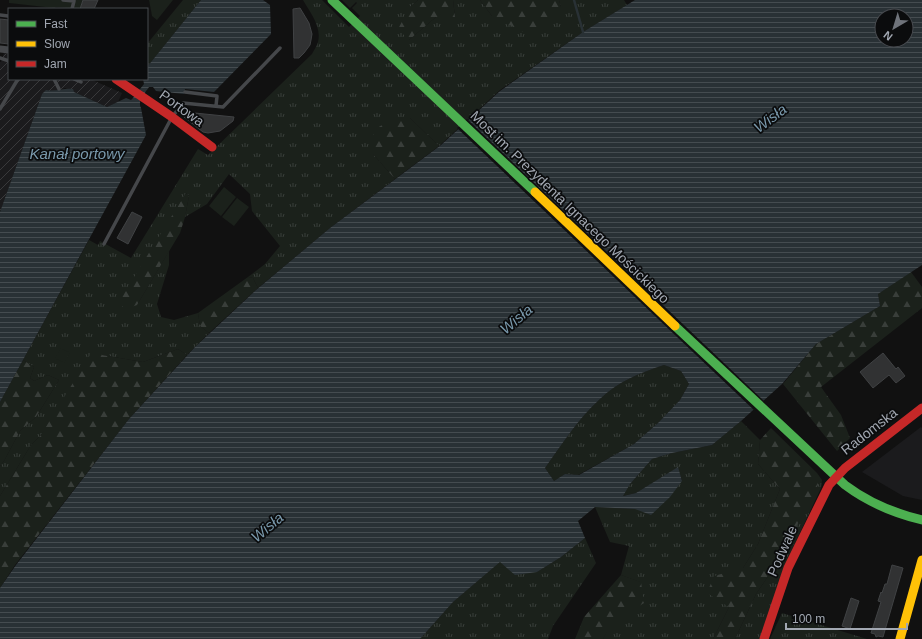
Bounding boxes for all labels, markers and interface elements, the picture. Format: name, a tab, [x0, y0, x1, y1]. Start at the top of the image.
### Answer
legend	[8, 8, 148, 80]
north arrow	[874, 8, 914, 48]
text: Fast	[44, 17, 68, 31]
text: N	[881, 29, 895, 43]
text: Slow	[44, 37, 70, 51]
text: Jam	[44, 57, 67, 71]
street label: Portowa	[157, 86, 208, 130]
water label: Wisła	[750, 100, 790, 136]
street label: Most im. Prezydenta Ignacego Mościckiego	[467, 107, 673, 307]
water label: Kanał portowy	[29, 145, 126, 162]
water label: Wisła	[497, 301, 535, 337]
street label: Radomska	[838, 404, 900, 458]
water label: Wisła	[248, 509, 286, 545]
street label: Podwale	[764, 523, 800, 579]
scale bar	[786, 605, 907, 631]
text: 100 m	[792, 612, 825, 626]

